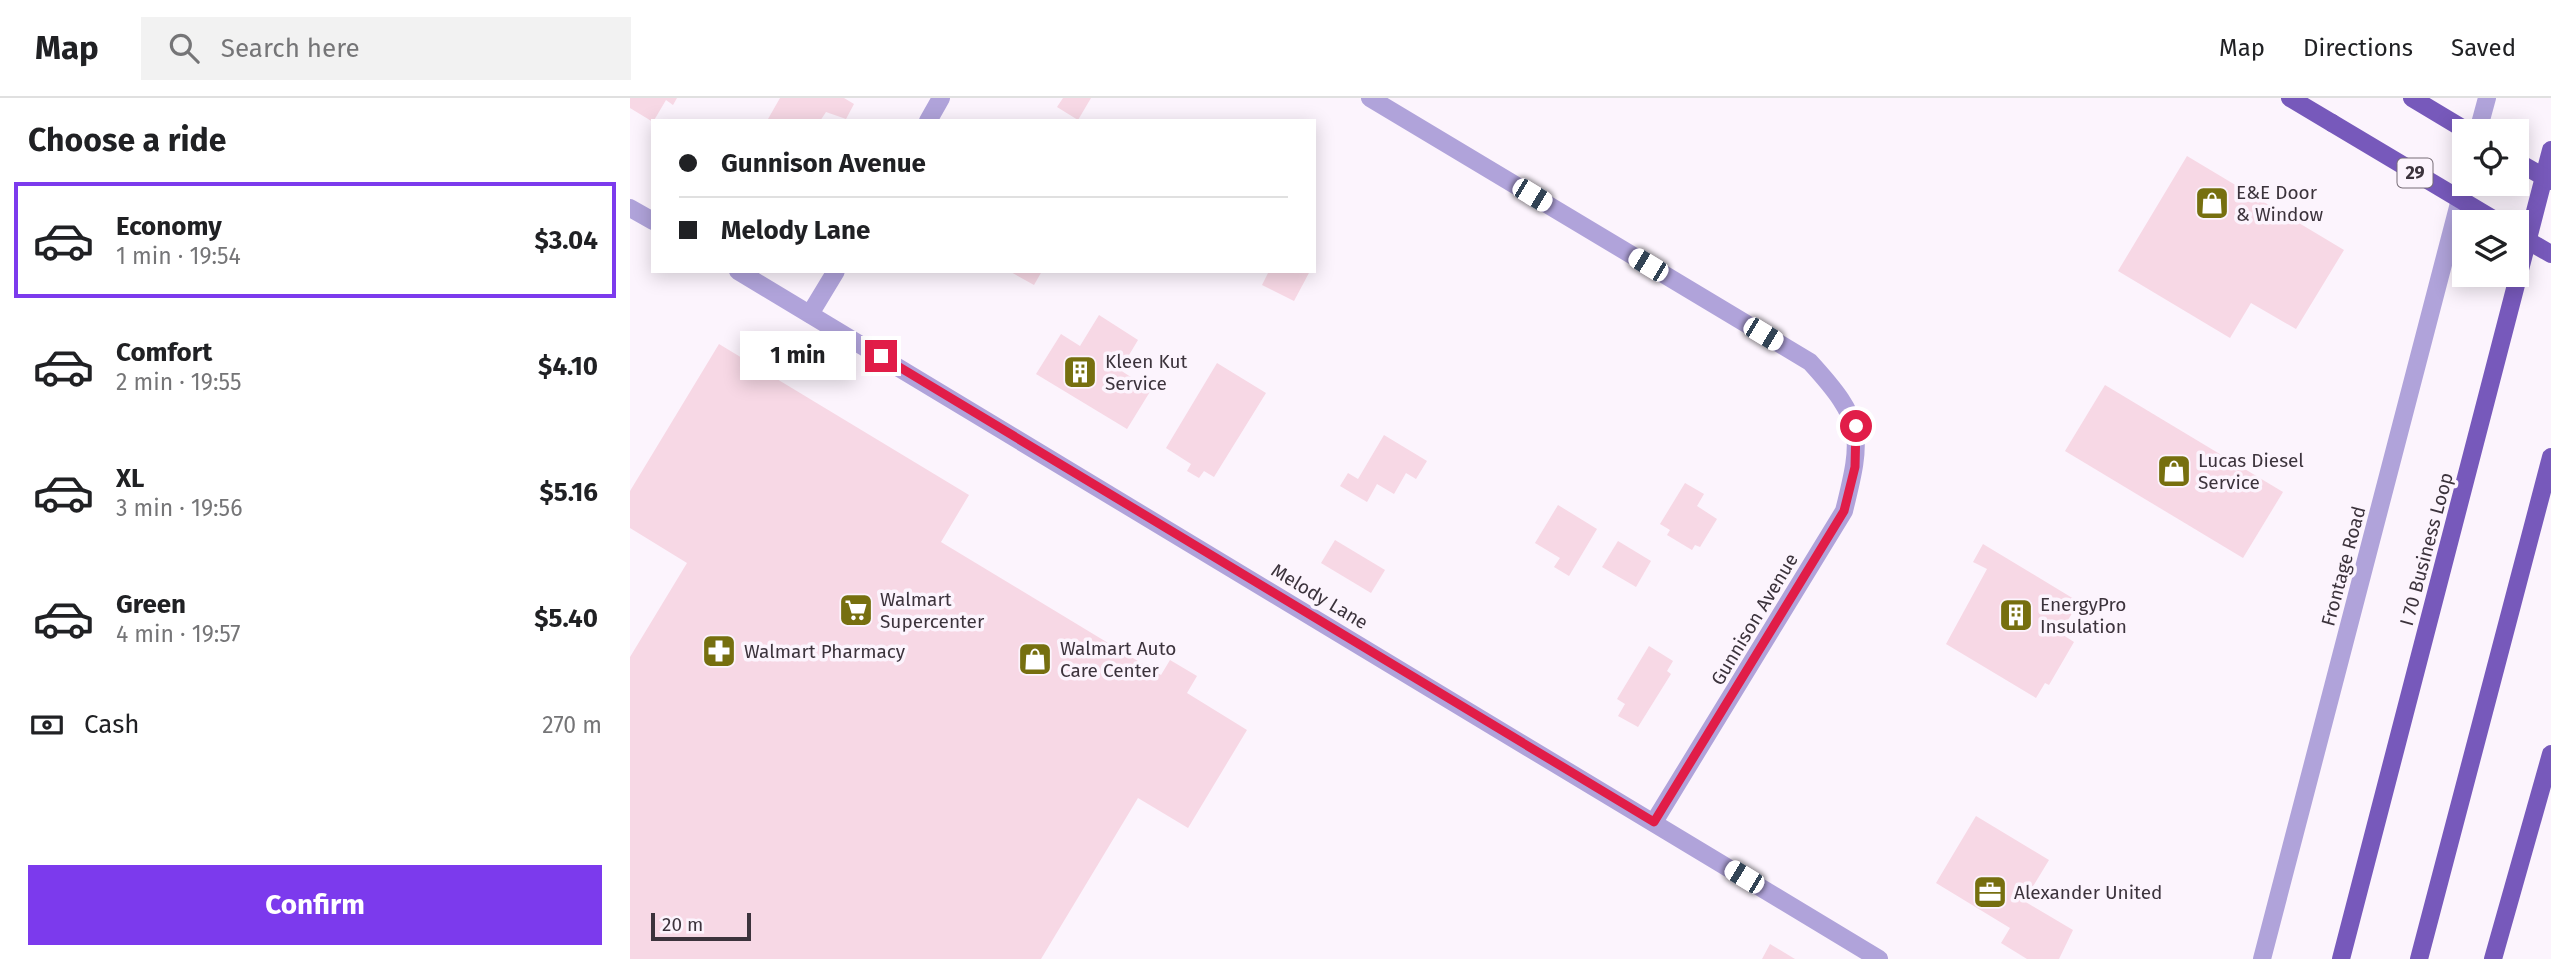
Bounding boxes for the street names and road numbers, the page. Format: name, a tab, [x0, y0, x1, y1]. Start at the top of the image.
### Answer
road number: 29	[2398, 158, 2432, 188]
street label: I 70 Business Loop	[2395, 470, 2458, 628]
street label: Frontage Road	[2316, 504, 2371, 629]
street label: Gunnison Avenue	[1706, 549, 1803, 689]
street label: Melody Lane	[1267, 559, 1372, 634]

